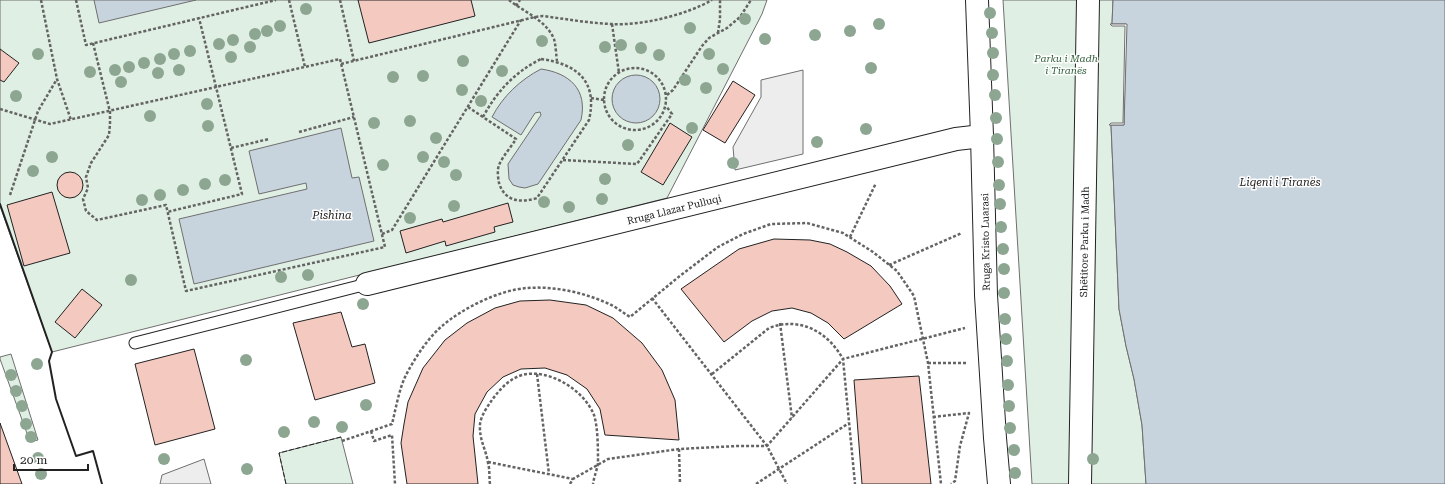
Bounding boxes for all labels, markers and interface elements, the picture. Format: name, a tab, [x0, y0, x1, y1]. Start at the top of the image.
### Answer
park label: Parku i Madh i Tiranës	[1033, 53, 1098, 76]
water label: Liqeni i Tiranës	[1238, 176, 1321, 189]
street label: Shëtitore Parku i Madh	[1078, 186, 1091, 298]
street label: Rruga Llazar Pulluqi	[626, 192, 723, 227]
street label: Rruga Kristo Luarasi	[979, 193, 992, 291]
water label: Pishina	[311, 209, 352, 222]
scale bar	[14, 446, 88, 472]
text: 20 m	[20, 453, 47, 467]

